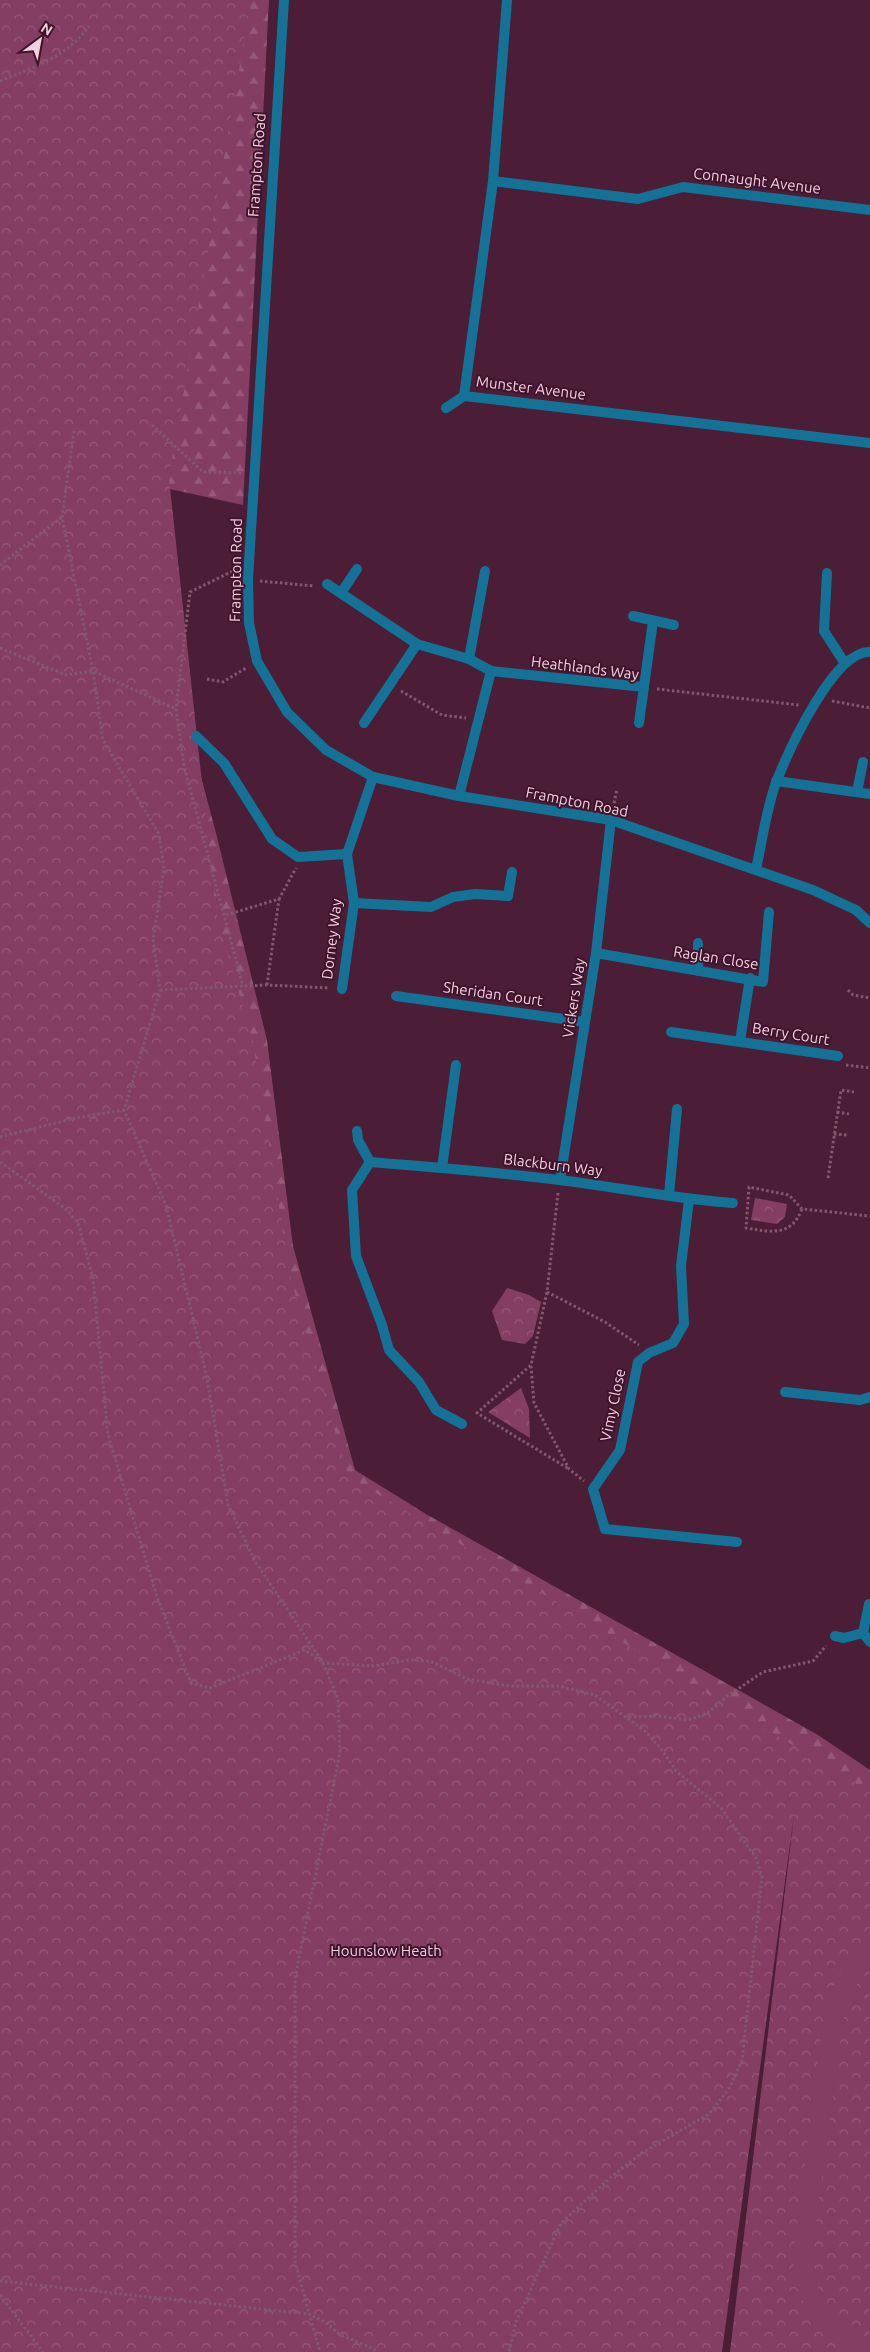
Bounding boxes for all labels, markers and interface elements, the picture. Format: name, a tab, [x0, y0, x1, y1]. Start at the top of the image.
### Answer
north arrow	[15, 15, 65, 65]
text: N	[38, 19, 56, 39]
street label: Frampton Road	[244, 113, 269, 217]
street label: Connaught Avenue	[692, 164, 822, 197]
street label: Munster Avenue	[475, 372, 587, 403]
street label: Frampton Road	[226, 518, 245, 622]
street label: Heathlands Way	[530, 652, 640, 683]
street label: Frampton Road	[524, 783, 630, 820]
street label: Dorney Way	[318, 898, 345, 980]
street label: Raglan Close	[672, 942, 760, 973]
street label: Vickers Way	[559, 957, 588, 1039]
street label: Sheridan Court	[442, 978, 544, 1009]
street label: Berry Court	[751, 1019, 831, 1048]
street label: Blackburn Way	[503, 1150, 603, 1179]
street label: Vimy Close	[597, 1367, 629, 1443]
park label: Hounslow Heath	[330, 1942, 442, 1959]

